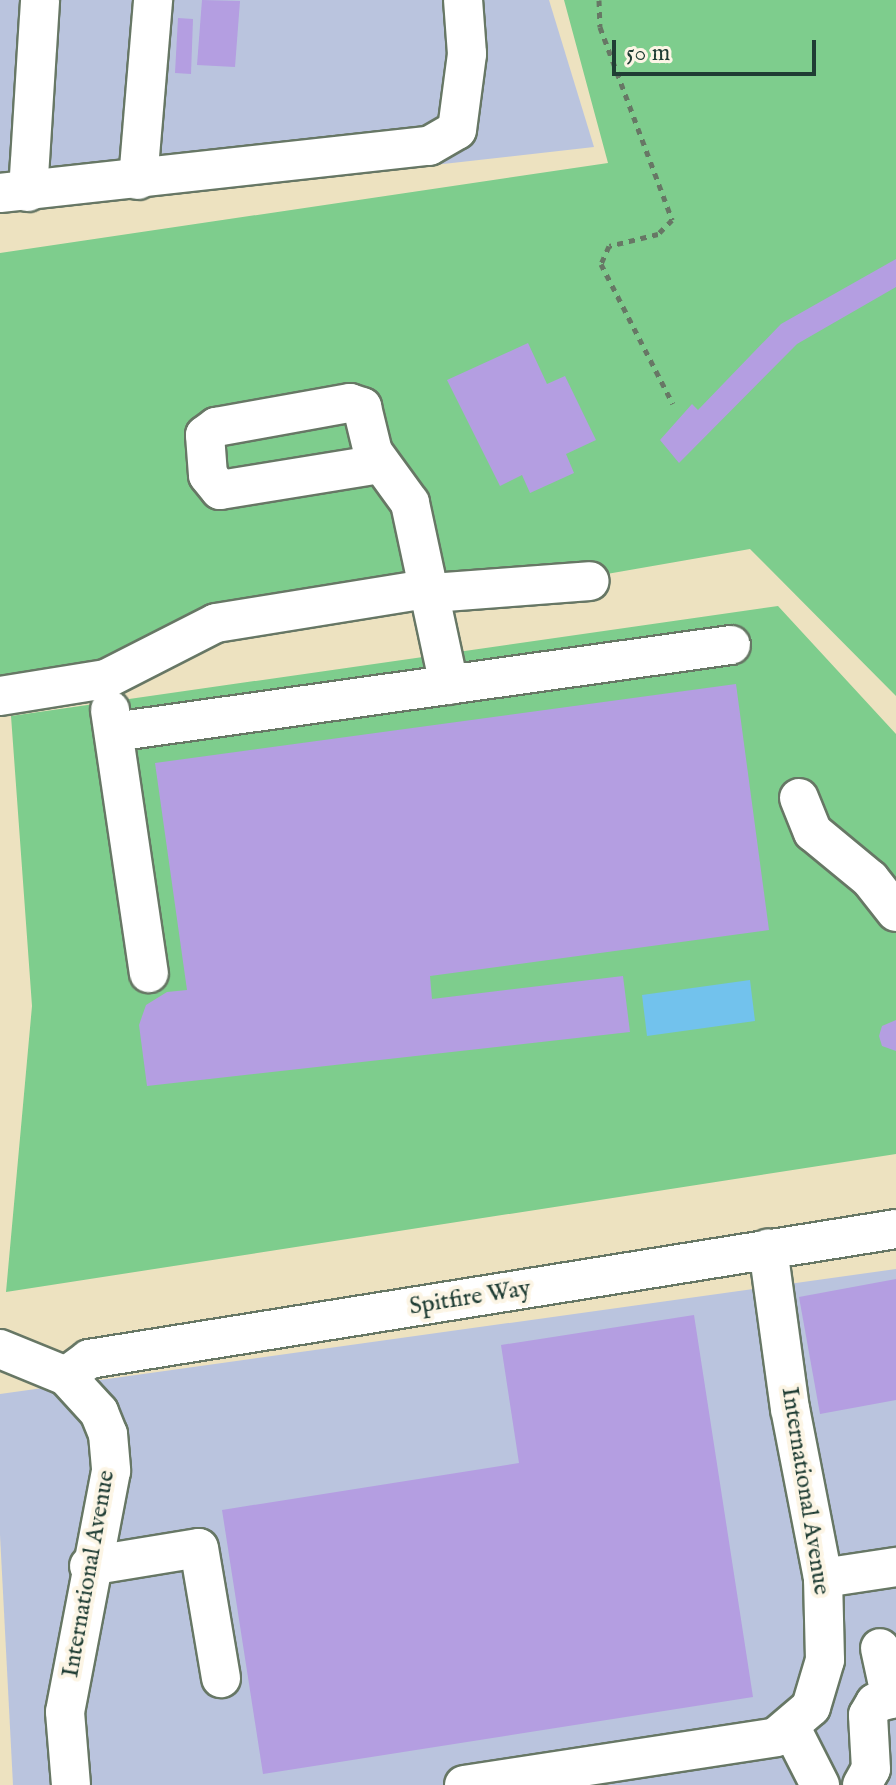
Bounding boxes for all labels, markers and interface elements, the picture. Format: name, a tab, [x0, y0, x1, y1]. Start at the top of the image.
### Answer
scale bar	[616, 24, 820, 74]
text: 50 m	[626, 38, 670, 69]
street label: Spitfire Way	[407, 1274, 533, 1322]
street label: International Avenue	[774, 1385, 836, 1597]
street label: International Avenue	[57, 1468, 121, 1680]

